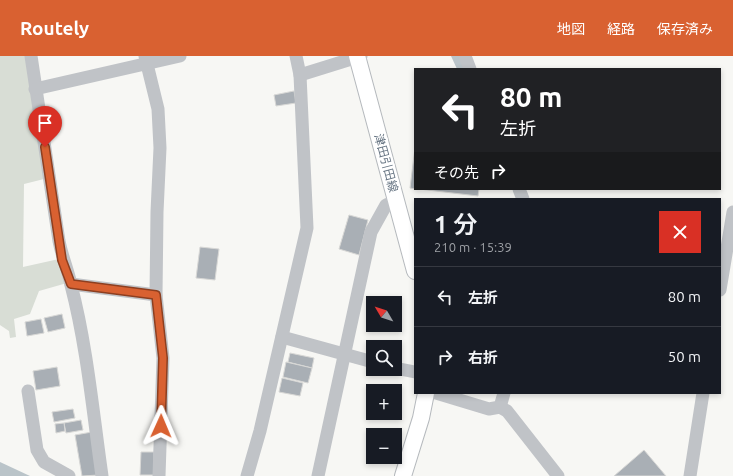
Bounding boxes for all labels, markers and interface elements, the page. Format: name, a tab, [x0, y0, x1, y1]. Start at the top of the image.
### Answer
text: Routely	[20, 17, 89, 39]
text: 地図	[557, 21, 585, 37]
text: 経路	[607, 21, 635, 37]
text: 保存済み	[657, 21, 713, 37]
text: 80 m	[500, 81, 562, 112]
icon: left	[434, 84, 486, 136]
pin	[28, 106, 62, 147]
icon: arrive	[34, 112, 56, 134]
text: 左折	[500, 118, 536, 138]
street label: 津田引田線	[372, 132, 401, 194]
icon: right	[487, 160, 509, 182]
text: その先	[434, 164, 479, 181]
text: 1 分	[434, 211, 477, 238]
button: close	[659, 211, 701, 253]
text: 210 m · 15:39	[434, 240, 512, 254]
icon: left	[434, 286, 456, 308]
text: 80 m	[668, 288, 701, 305]
text: 左折	[468, 289, 498, 306]
north arrow	[366, 296, 402, 332]
map controls	[366, 296, 402, 464]
button: search	[366, 340, 402, 376]
icon: right	[434, 346, 456, 368]
text: 50 m	[668, 348, 701, 365]
text: 右折	[468, 349, 498, 366]
button: +	[366, 384, 402, 420]
position arrow	[140, 405, 182, 447]
button: −	[366, 428, 402, 464]

